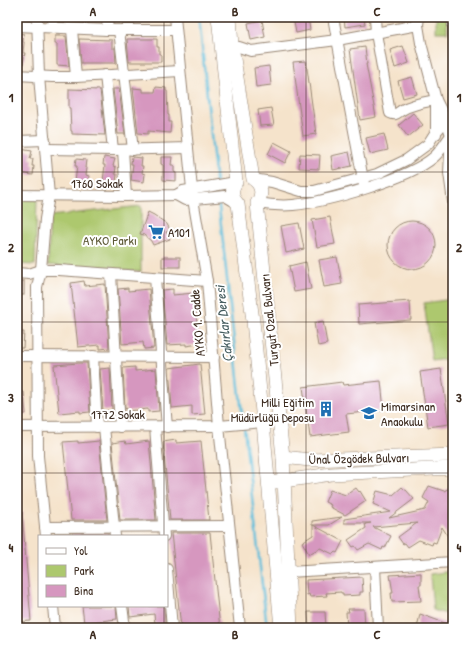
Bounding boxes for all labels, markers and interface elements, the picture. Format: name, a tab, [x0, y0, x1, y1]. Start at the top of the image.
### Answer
text: A	[90, 2, 97, 20]
text: B	[232, 2, 239, 20]
text: C	[373, 2, 381, 20]
text: 1	[9, 88, 14, 106]
text: 1	[457, 88, 462, 106]
street label: 1760 Sokak	[71, 174, 124, 192]
supermarket icon: A101	[147, 223, 165, 241]
place label: A101	[168, 223, 190, 241]
park label: AYKO Parkı	[83, 231, 137, 249]
text: 2	[8, 238, 15, 256]
text: 2	[456, 238, 463, 256]
street label: Turgut Ozal Bulvarı	[255, 273, 283, 367]
water label: Çakırlar Deresi	[209, 283, 236, 363]
street label: AYKO 1. Cadde	[185, 289, 209, 357]
text: 3	[8, 388, 14, 406]
text: 3	[456, 388, 462, 406]
place label: Milli Eğitim Müdürlüğü Deposu	[231, 393, 314, 426]
place label: Mimarsinan Anaokulu	[381, 397, 435, 430]
building icon: Milli Eğitim Müdürlüğü Deposu	[317, 400, 335, 418]
school or university icon: Mimarsinan Anaokulu	[360, 404, 378, 422]
street label: 1772 Sokak	[91, 405, 145, 423]
street label: Ünal Özgödek Bulvarı	[309, 448, 409, 468]
legend	[38, 535, 168, 607]
text: 4	[9, 538, 14, 556]
text: 4	[457, 538, 462, 556]
text: Yol	[74, 542, 88, 559]
text: Park	[74, 562, 94, 579]
text: Bina	[74, 582, 93, 599]
text: A	[90, 625, 97, 643]
text: B	[232, 625, 239, 643]
text: C	[373, 625, 381, 643]

